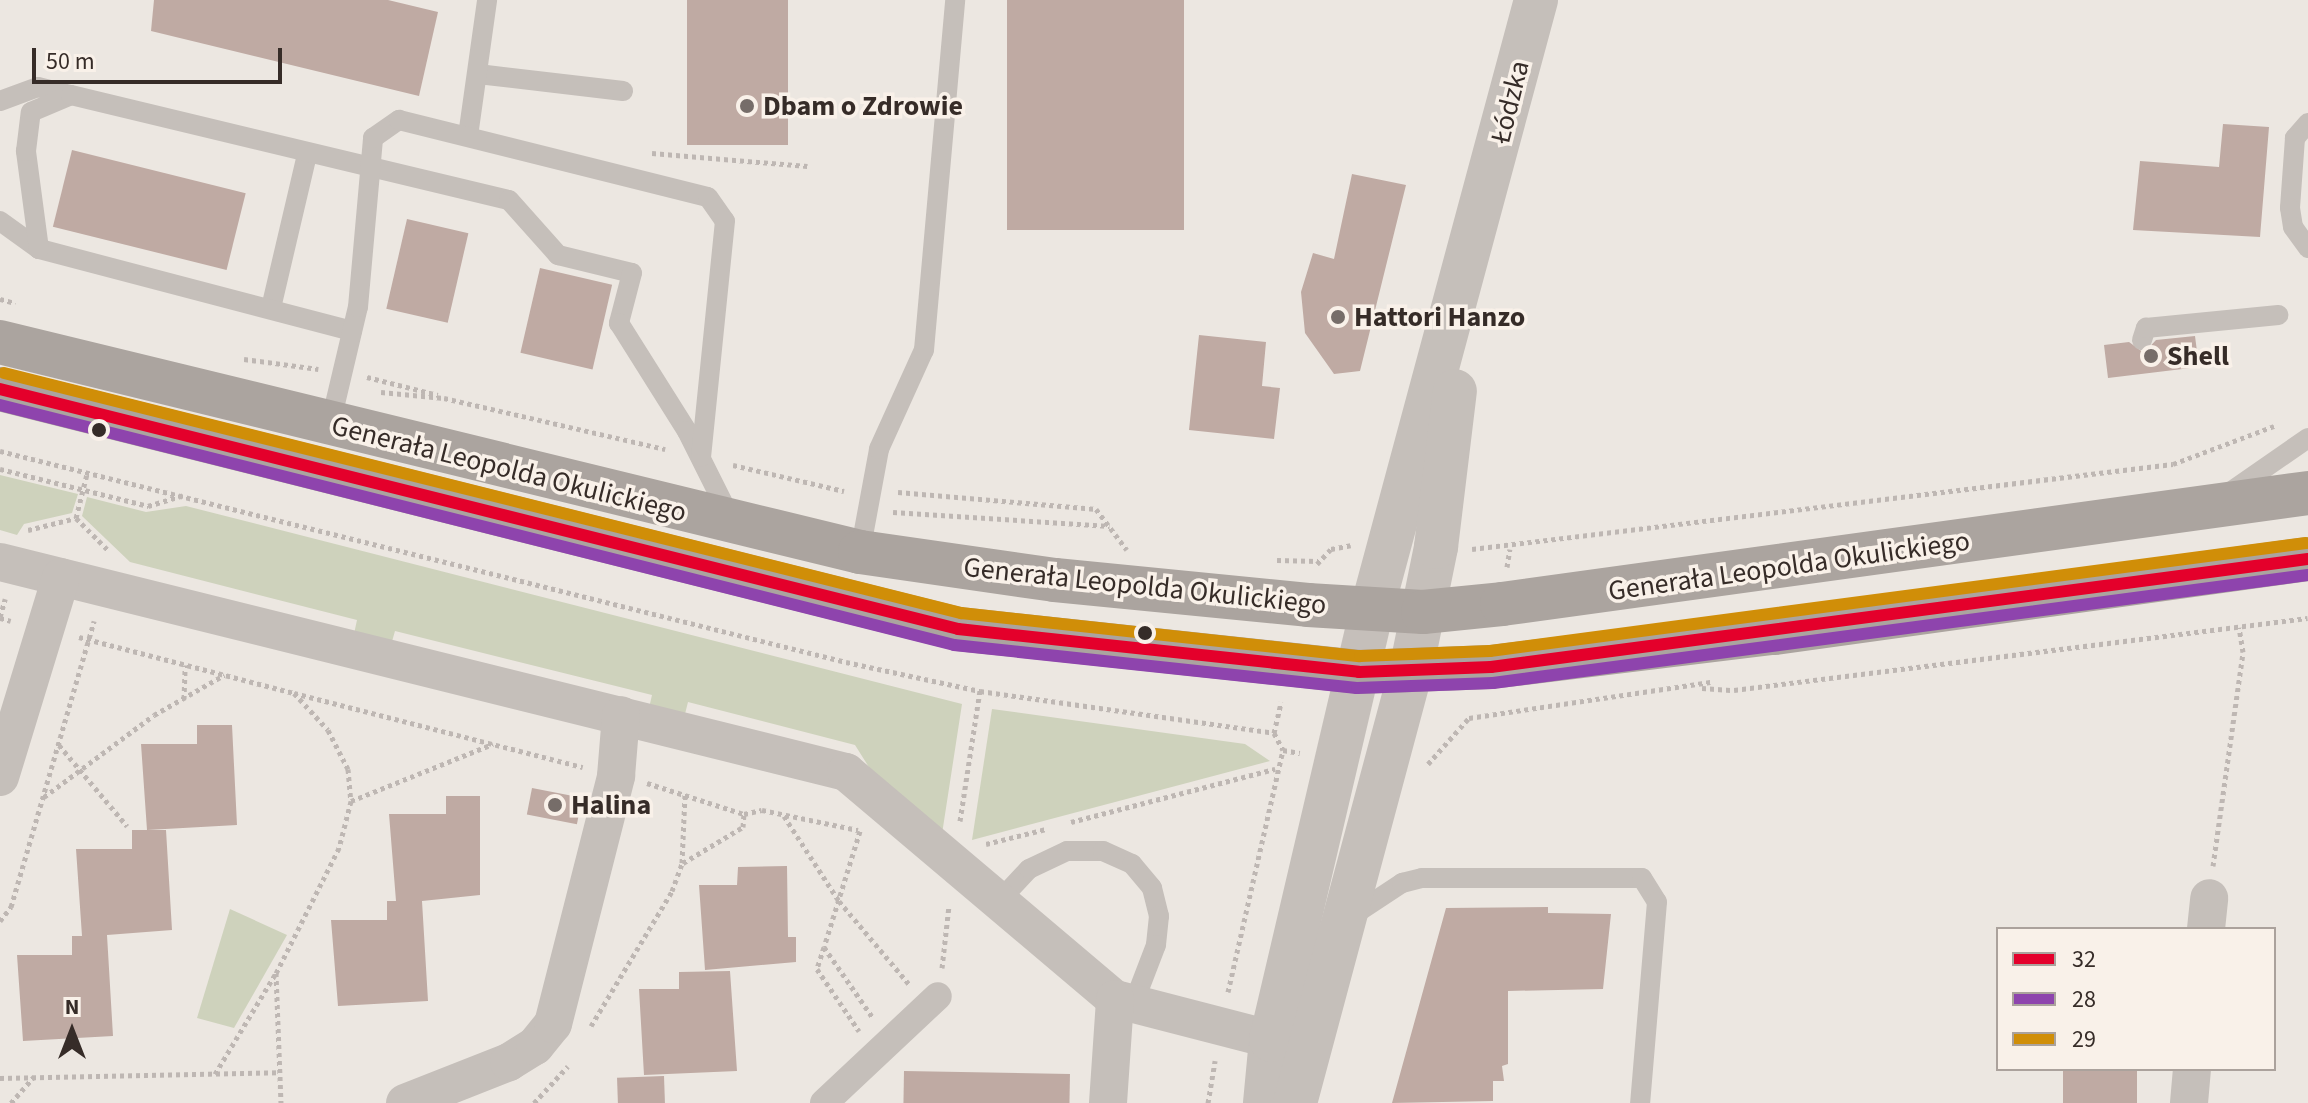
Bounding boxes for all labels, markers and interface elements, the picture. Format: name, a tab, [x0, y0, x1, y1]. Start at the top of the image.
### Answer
scale bar	[36, 32, 286, 82]
text: 50 m	[46, 44, 95, 79]
street label: Łódzka	[1484, 57, 1536, 147]
place label: Dbam o Zdrowie	[763, 89, 963, 123]
marker: Dbam o Zdrowie	[738, 97, 756, 115]
place label: Hattori Hanzo	[1354, 300, 1525, 334]
marker: Hattori Hanzo	[1329, 308, 1347, 326]
place label: Shell	[2167, 339, 2229, 373]
marker: Shell	[2142, 347, 2160, 365]
street label: Generała Leopolda Okulickiego	[328, 409, 690, 529]
unlabelled marker	[91, 422, 107, 438]
street label: Generała Leopolda Okulickiego	[1606, 524, 1972, 608]
street label: Generała Leopolda Okulickiego	[962, 550, 1328, 622]
unlabelled marker	[1137, 625, 1153, 641]
place label: Halina	[571, 788, 651, 822]
marker: Halina	[546, 796, 564, 814]
legend	[1996, 927, 2276, 1071]
text: 32	[2072, 942, 2096, 977]
text: 28	[2072, 982, 2096, 1017]
north arrow	[32, 991, 112, 1071]
text: N	[65, 991, 79, 1023]
text: 29	[2072, 1022, 2096, 1057]

